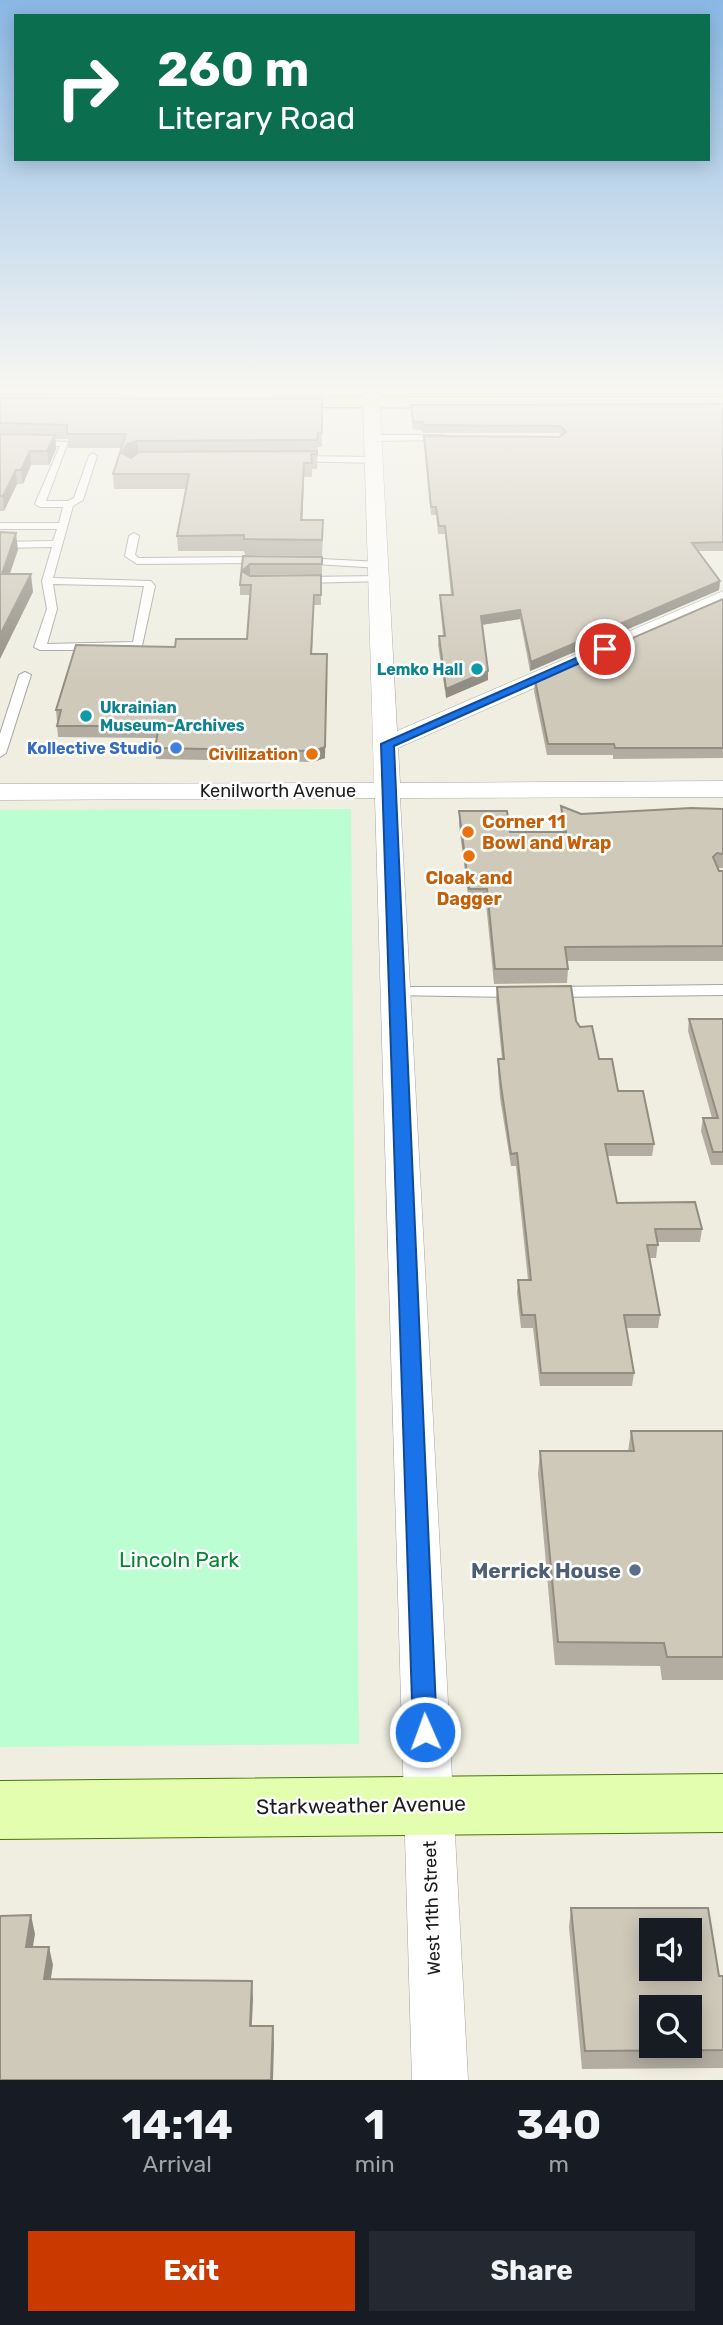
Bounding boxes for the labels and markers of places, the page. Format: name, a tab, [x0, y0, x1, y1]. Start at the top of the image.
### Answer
pin	[575, 619, 635, 679]
place label: Lemko Hall	[377, 660, 463, 679]
marker: Lemko Hall	[469, 661, 485, 677]
place label: Ukrainian Museum-Archives	[100, 698, 245, 735]
marker: Ukrainian Museum-Archives	[78, 708, 94, 724]
place label: Kollective Studio	[27, 739, 162, 758]
marker: Kollective Studio	[168, 740, 184, 756]
place label: Civilization	[209, 745, 298, 764]
marker: Civilization	[304, 746, 320, 762]
place label: Corner 11 Bowl and Wrap	[482, 811, 611, 854]
marker: Corner 11 Bowl and Wrap	[460, 824, 476, 840]
marker: Cloak and Dagger	[461, 848, 477, 864]
place label: Cloak and Dagger	[425, 867, 513, 910]
place label: Merrick House	[471, 1558, 621, 1583]
marker: Merrick House	[627, 1562, 643, 1578]

